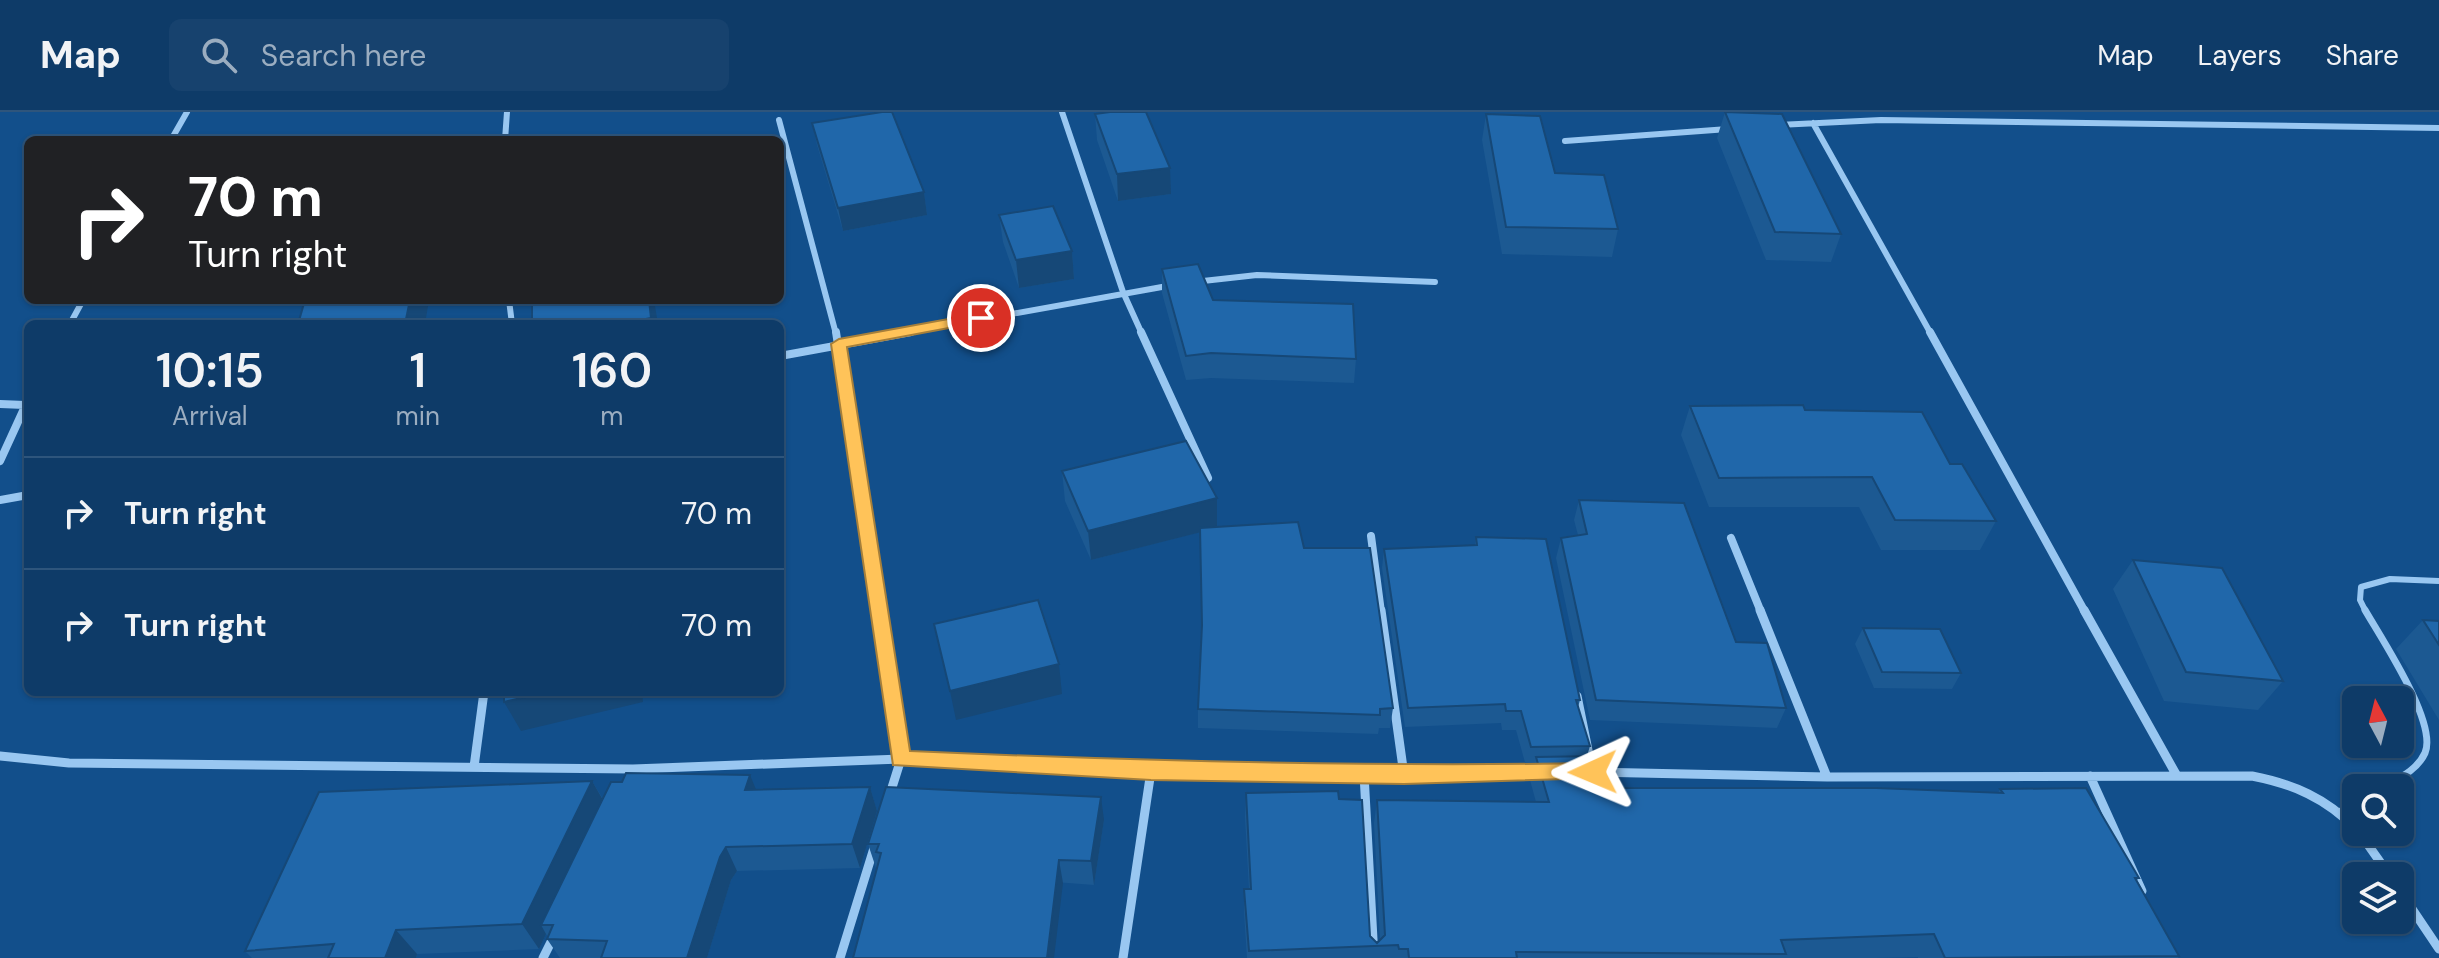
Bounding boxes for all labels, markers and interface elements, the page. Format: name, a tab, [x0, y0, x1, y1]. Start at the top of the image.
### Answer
search box	[169, 19, 729, 91]
text: Map	[40, 30, 121, 80]
icon: search	[197, 33, 241, 77]
text: Search here	[261, 36, 426, 75]
text: Map	[2097, 37, 2154, 74]
text: Layers	[2198, 37, 2282, 74]
text: Share	[2326, 37, 2399, 74]
text: 70 m	[188, 160, 323, 233]
icon: right	[56, 168, 160, 272]
text: Turn right	[188, 231, 347, 278]
pin	[947, 284, 1015, 352]
icon: arrive	[959, 296, 1003, 340]
text: 10:15	[156, 339, 264, 402]
text: 1	[409, 339, 426, 402]
text: 160	[572, 339, 652, 402]
text: Arrival	[172, 399, 248, 433]
text: min	[396, 399, 440, 433]
text: m	[600, 399, 624, 433]
icon: right	[56, 491, 100, 535]
text: Turn right	[124, 494, 267, 533]
text: 70 m	[681, 494, 752, 533]
icon: right	[56, 603, 100, 647]
text: Turn right	[124, 606, 267, 645]
text: 70 m	[681, 606, 752, 645]
north arrow	[2342, 686, 2414, 758]
map controls	[2342, 686, 2414, 934]
position arrow	[1551, 730, 1635, 814]
button: search	[2342, 774, 2414, 846]
button: layers	[2342, 862, 2414, 934]

